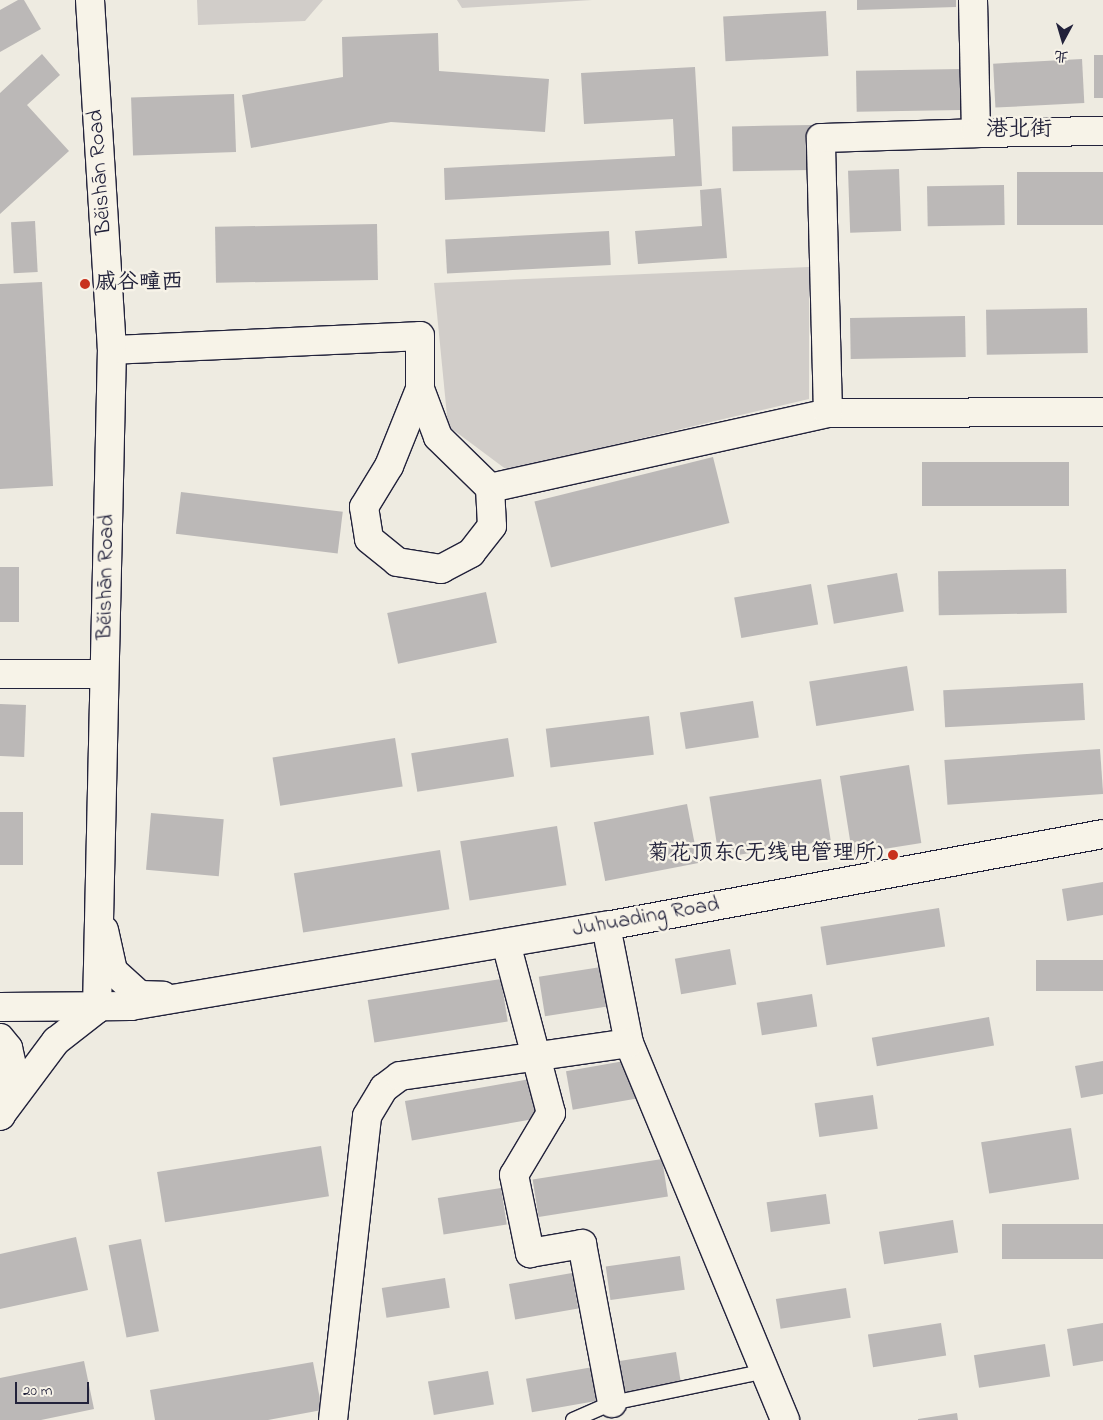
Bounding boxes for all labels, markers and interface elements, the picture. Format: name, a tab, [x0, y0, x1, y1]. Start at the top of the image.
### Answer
north arrow	[1038, 15, 1088, 65]
text: 北	[1053, 44, 1069, 67]
street label: Běishān Road	[83, 108, 119, 236]
street label: 港北街	[986, 118, 1052, 144]
place label: 戚谷疃西	[95, 271, 183, 297]
marker: 戚谷疃西	[79, 278, 91, 290]
street label: Běishān Road	[93, 514, 121, 640]
place label: 菊花顶东(无线电管理所)	[647, 842, 883, 868]
marker: 菊花顶东(无线电管理所)	[887, 849, 899, 861]
street label: Juhuading Road	[571, 892, 721, 944]
scale bar	[18, 1372, 91, 1404]
text: 20 m	[23, 1380, 52, 1402]

